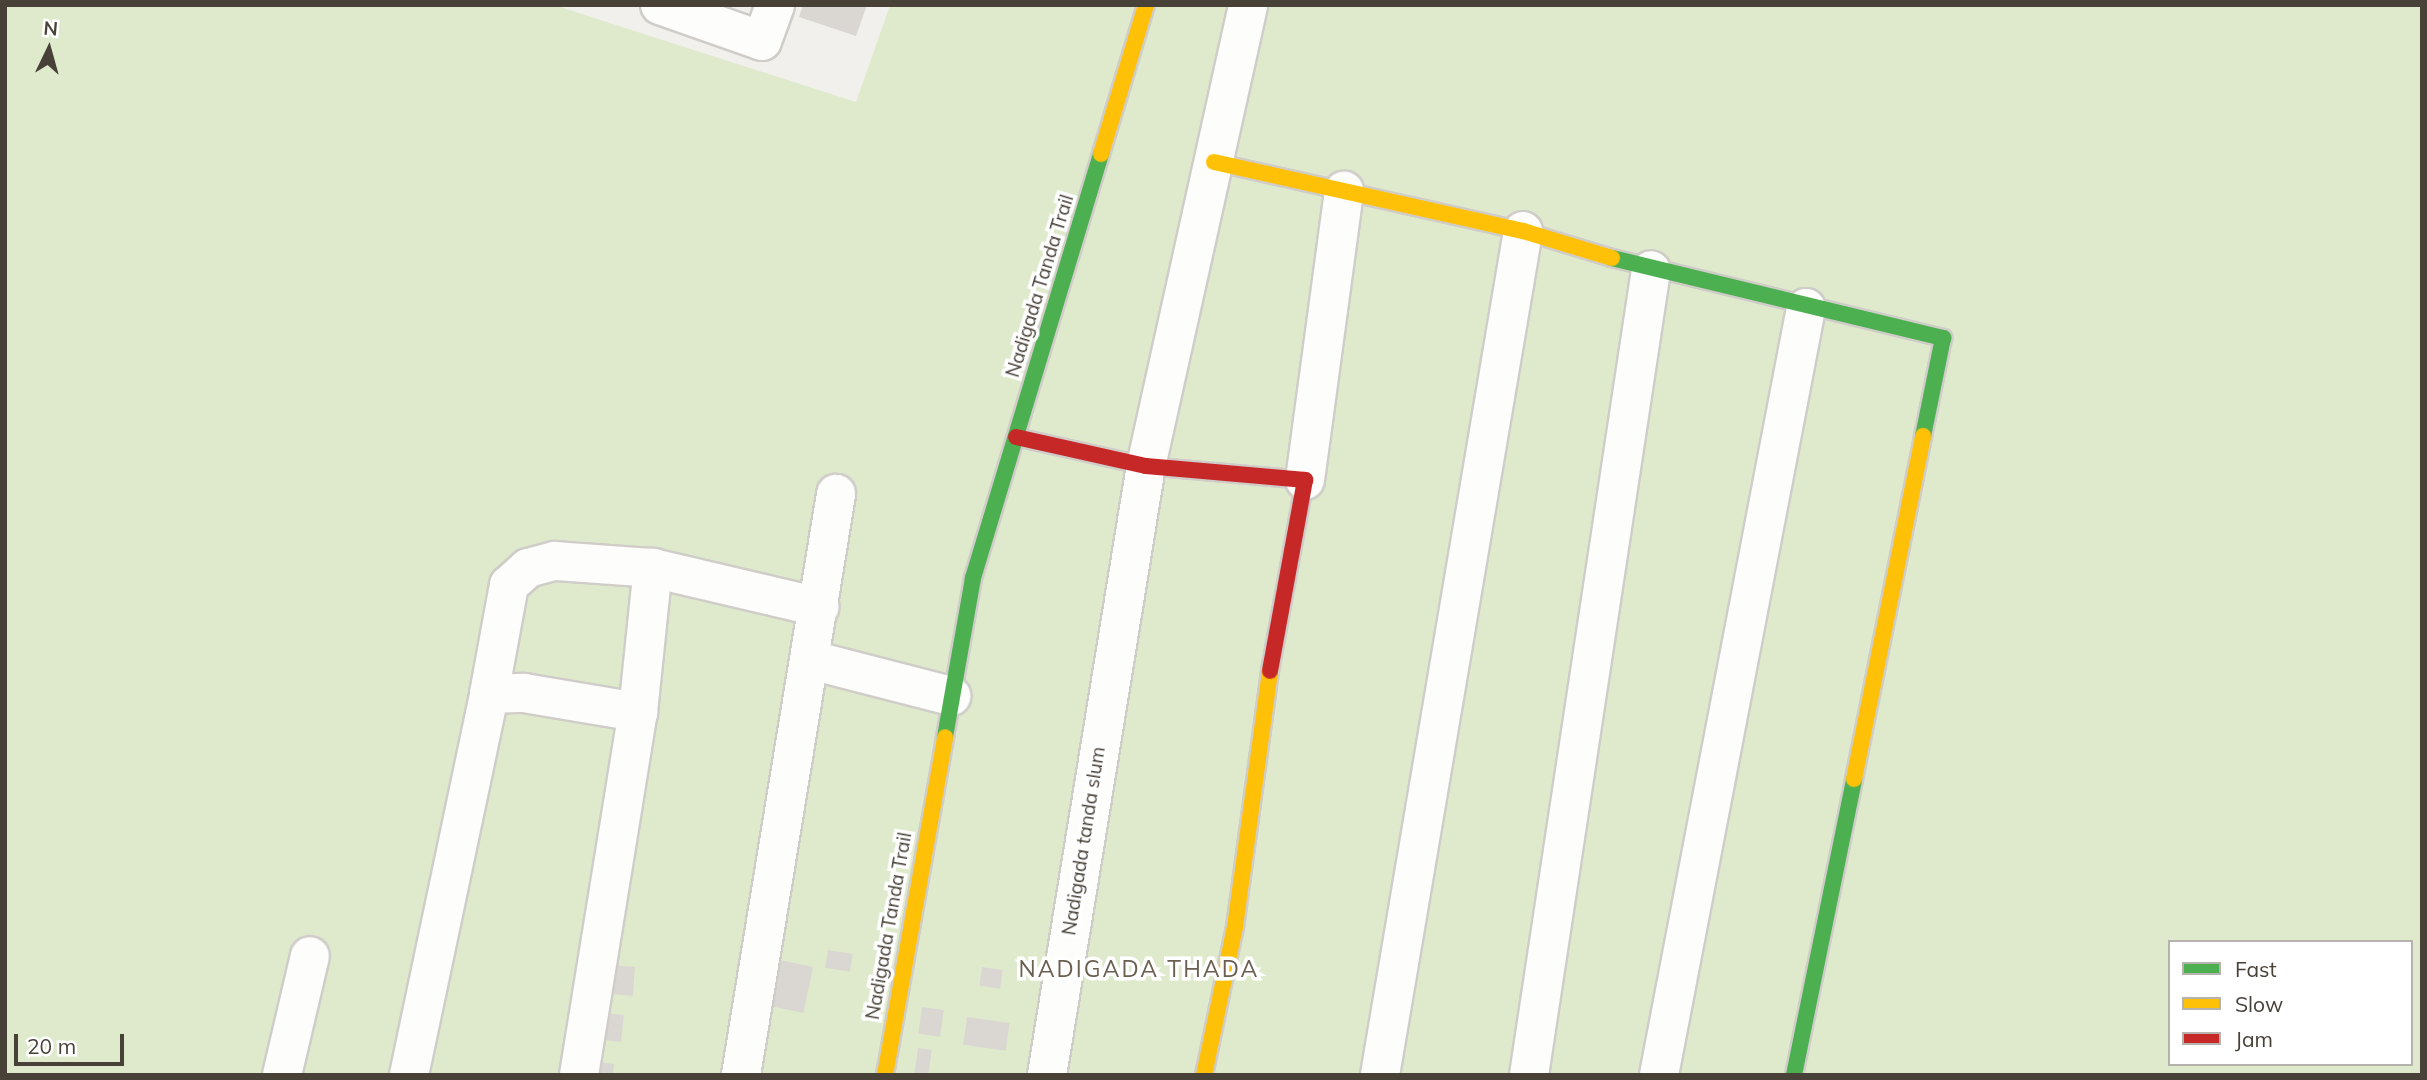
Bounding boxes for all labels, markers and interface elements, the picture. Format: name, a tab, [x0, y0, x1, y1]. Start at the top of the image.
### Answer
north arrow	[14, 14, 84, 84]
text: N	[43, 15, 59, 41]
street label: Nadigada Tanda Trail	[1001, 192, 1079, 380]
street label: Nadigada tanda slum	[1058, 745, 1110, 937]
street label: Nadigada Tanda Trail	[861, 831, 917, 1021]
legend	[2168, 940, 2413, 1066]
district label: NADIGADA THADA	[1020, 955, 1258, 983]
text: Fast	[2235, 956, 2277, 982]
text: Slow	[2235, 991, 2283, 1017]
scale bar	[18, 1020, 128, 1064]
text: Jam	[2235, 1026, 2273, 1052]
text: 20 m	[27, 1033, 76, 1059]

